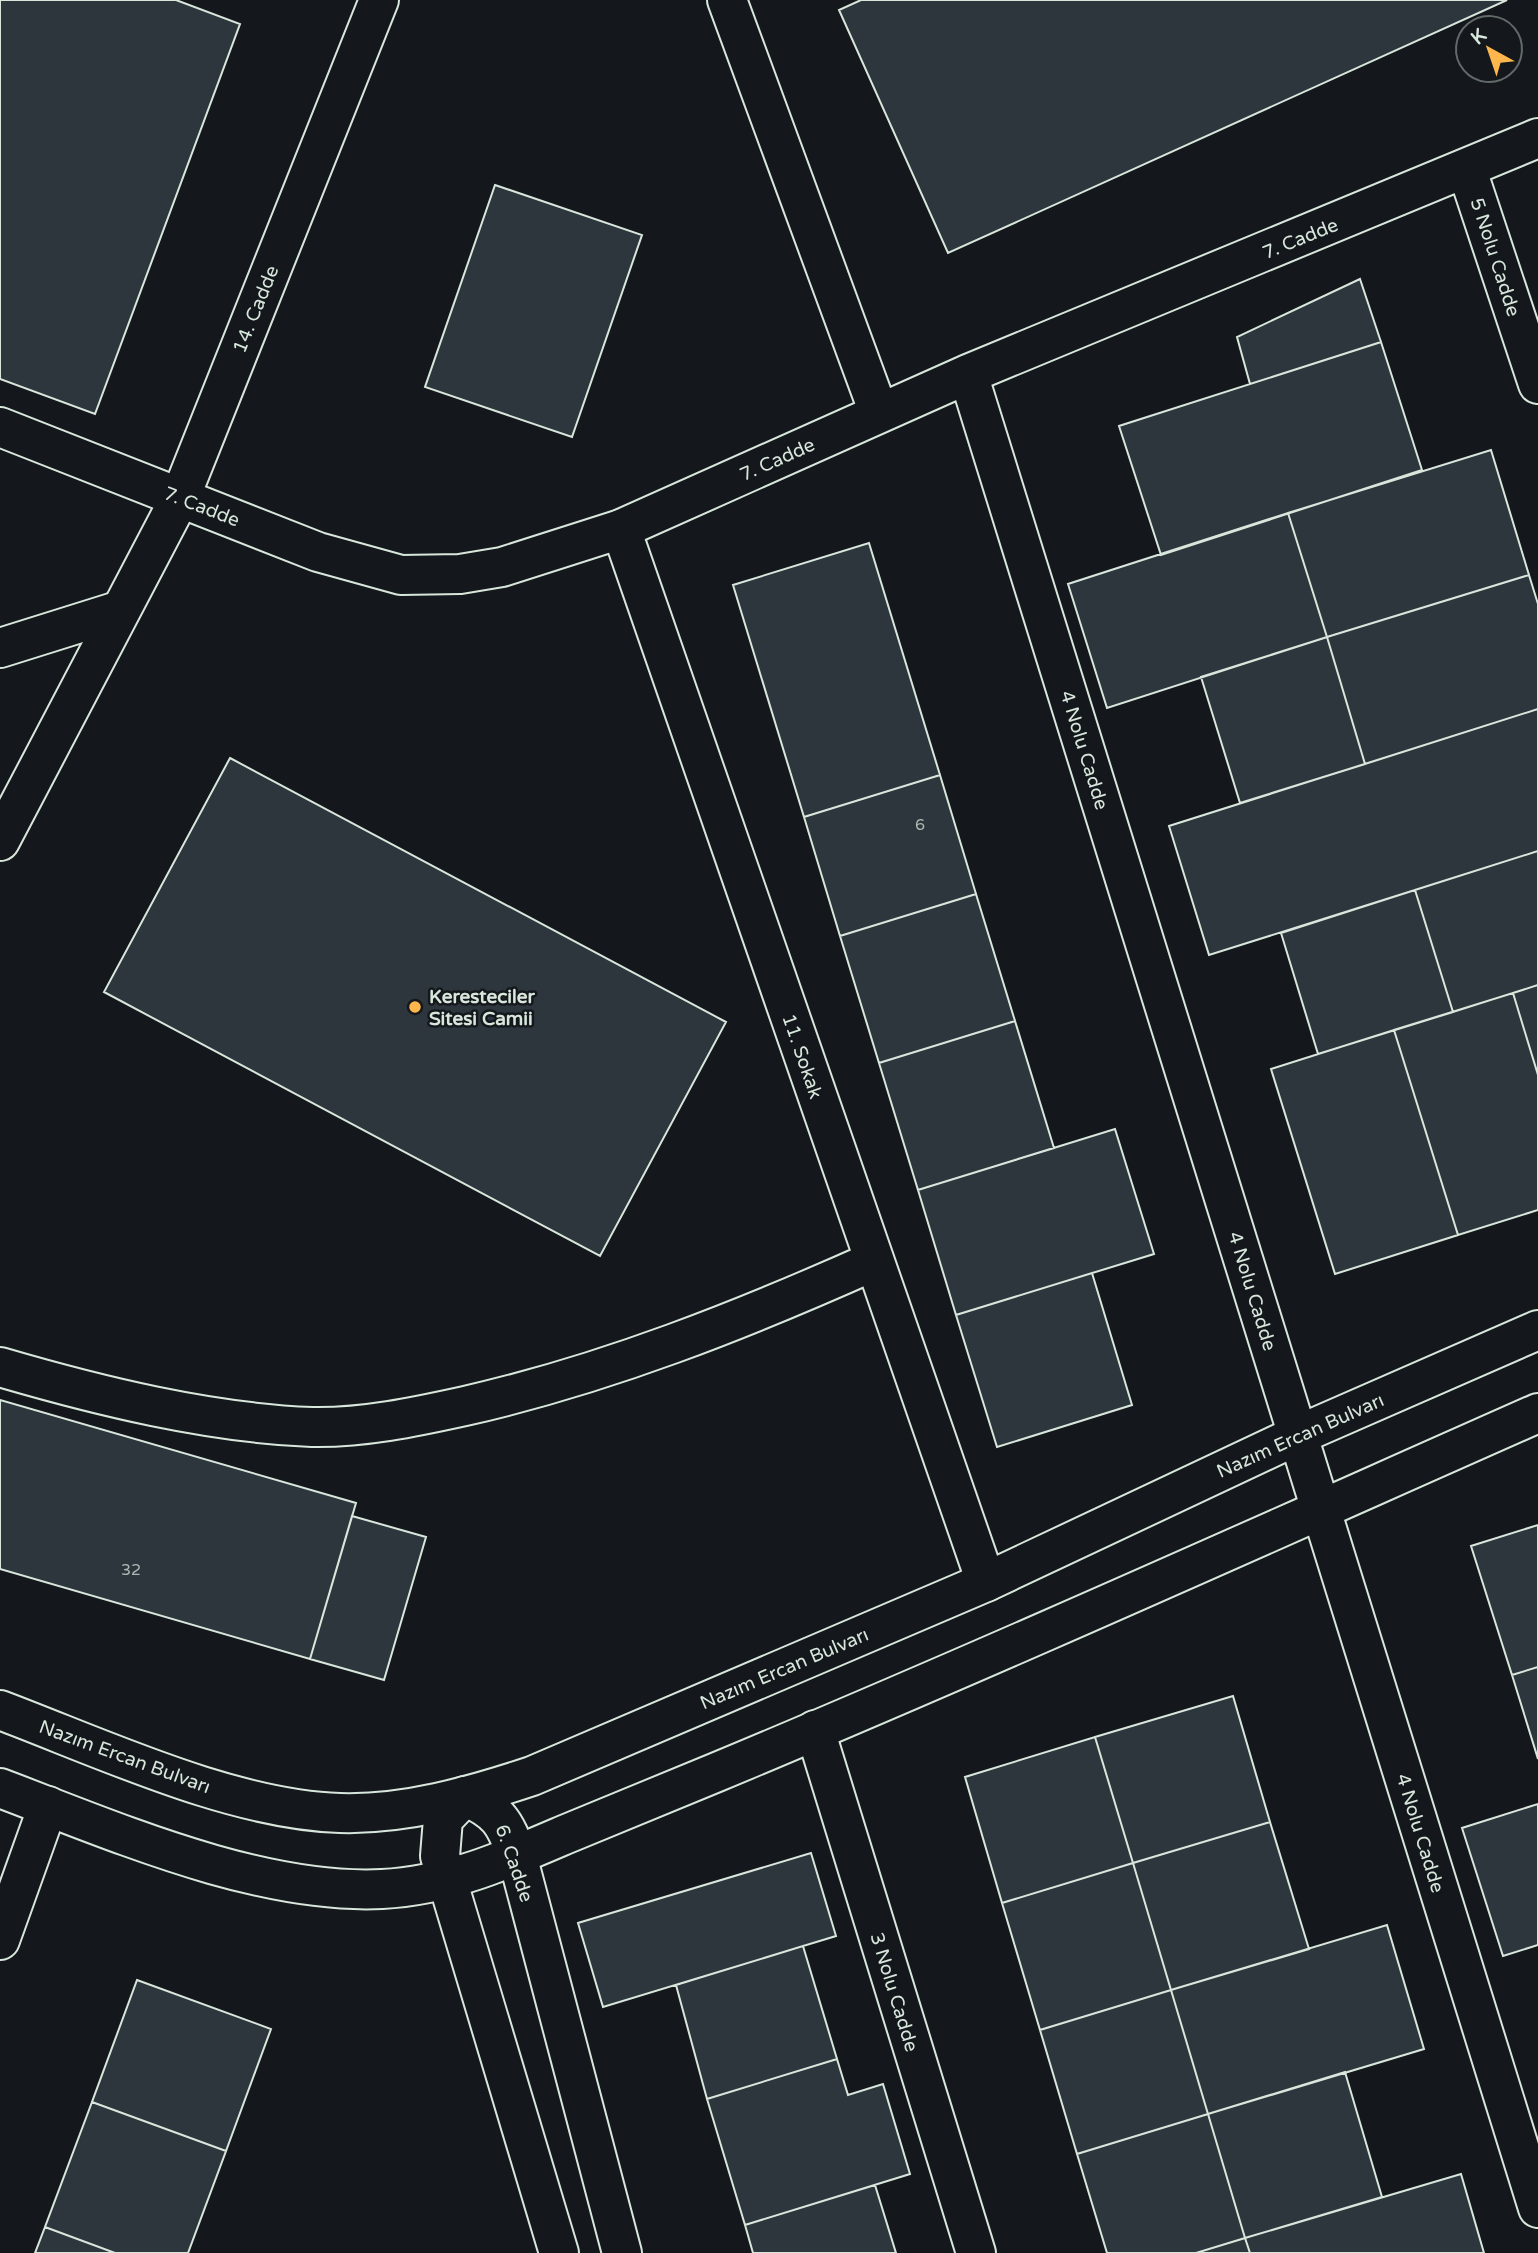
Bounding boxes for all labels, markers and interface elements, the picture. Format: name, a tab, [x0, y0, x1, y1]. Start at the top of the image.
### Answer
north arrow	[1454, 14, 1524, 84]
text: K	[1467, 24, 1491, 49]
street label: 5 Nolu Cadde	[1466, 195, 1525, 319]
street label: 7. Cadde	[1259, 214, 1341, 264]
street label: 14. Cadde	[228, 262, 283, 356]
street label: 7. Cadde	[737, 434, 818, 486]
street label: 7. Cadde	[161, 482, 243, 531]
street label: 4 Nolu Cadde	[1056, 688, 1113, 812]
house number: 6	[915, 815, 925, 835]
place label: Keresteciler Sitesi Camii	[429, 986, 535, 1030]
marker: Keresteciler Sitesi Camii	[407, 999, 423, 1015]
street label: 11. Sokak	[777, 1011, 827, 1102]
street label: 4 Nolu Cadde	[1224, 1229, 1281, 1353]
street label: Nazım Ercan Bulvarı	[1213, 1389, 1387, 1483]
house number: 32	[121, 1560, 141, 1580]
street label: Nazım Ercan Bulvarı	[697, 1623, 872, 1714]
street label: Nazım Ercan Bulvarı	[36, 1716, 213, 1798]
street label: 4 Nolu Cadde	[1392, 1771, 1449, 1895]
street label: 6. Cadde	[491, 1822, 538, 1905]
street label: 3 Nolu Cadde	[866, 1930, 923, 2054]

